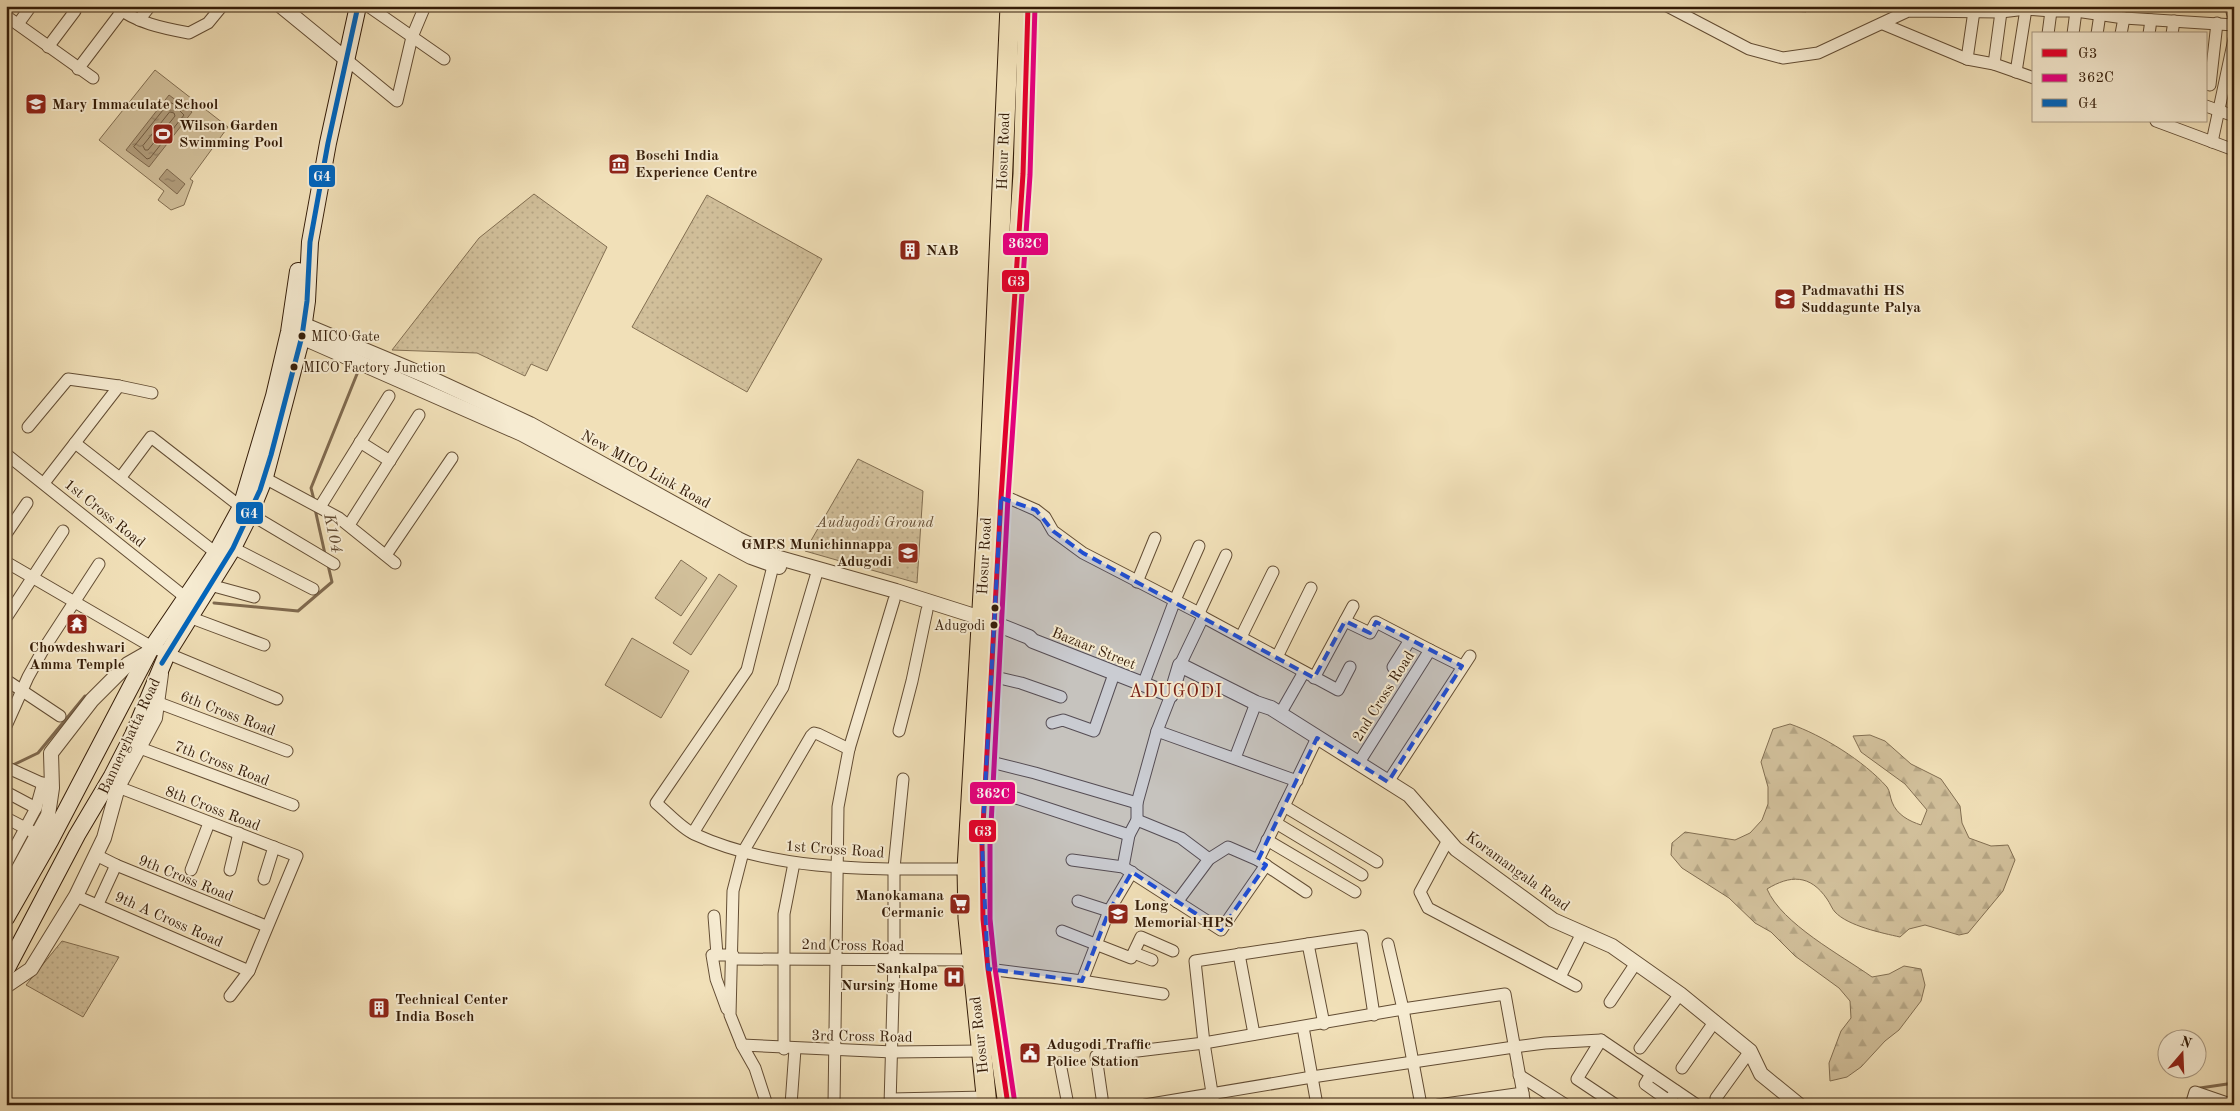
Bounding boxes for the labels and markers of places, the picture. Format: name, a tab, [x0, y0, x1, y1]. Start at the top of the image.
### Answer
school or university icon: Mary Immaculate School	[24, 92, 48, 116]
place label: Mary Immaculate School	[52, 98, 219, 113]
place label: Wilson Garden Swimming Pool	[179, 119, 284, 151]
sports icon: Wilson Garden Swimming Pool	[151, 122, 175, 146]
place label: Boschi India Experience Centre	[635, 149, 757, 181]
museum icon: Boschi India Experience Centre	[607, 152, 631, 176]
building icon: NAB	[898, 238, 922, 262]
place label: NAB	[926, 244, 959, 259]
place label: Padmavathi HS Suddagunte Palya	[1801, 284, 1921, 316]
school or university icon: Padmavathi HS Suddagunte Palya	[1773, 287, 1797, 311]
place label: MICO Gate	[311, 330, 380, 344]
marker: MICO Gate	[297, 331, 307, 341]
place label: MICO Factory Junction	[303, 361, 446, 375]
marker: MICO Factory Junction	[289, 362, 299, 372]
place label: GMPS Munichinnappa Adugodi	[741, 538, 892, 570]
school or university icon: GMPS Munichinnappa Adugodi	[896, 541, 920, 565]
unlabelled marker	[990, 603, 1000, 613]
temple icon: Chowdeshwari Amma Temple	[65, 612, 89, 636]
place label: Adugodi	[934, 619, 985, 633]
marker: Adugodi	[989, 620, 999, 630]
place label: Chowdeshwari Amma Temple	[29, 641, 125, 673]
place label: Manokamana Cermanic	[856, 889, 944, 921]
supermarket icon: Manokamana Cermanic	[948, 892, 972, 916]
place label: Long Memorial HPS	[1134, 899, 1234, 931]
school or university icon: Long Memorial HPS	[1106, 902, 1130, 926]
place label: Sankalpa Nursing Home	[841, 962, 938, 994]
hospital icon: Sankalpa Nursing Home	[942, 965, 966, 989]
place label: Technical Center India Bosch	[395, 993, 508, 1025]
building icon: Technical Center India Bosch	[367, 996, 391, 1020]
place label: Adugodi Traffic Police Station	[1046, 1038, 1151, 1070]
public building icon: Adugodi Traffic Police Station	[1018, 1041, 1042, 1065]

